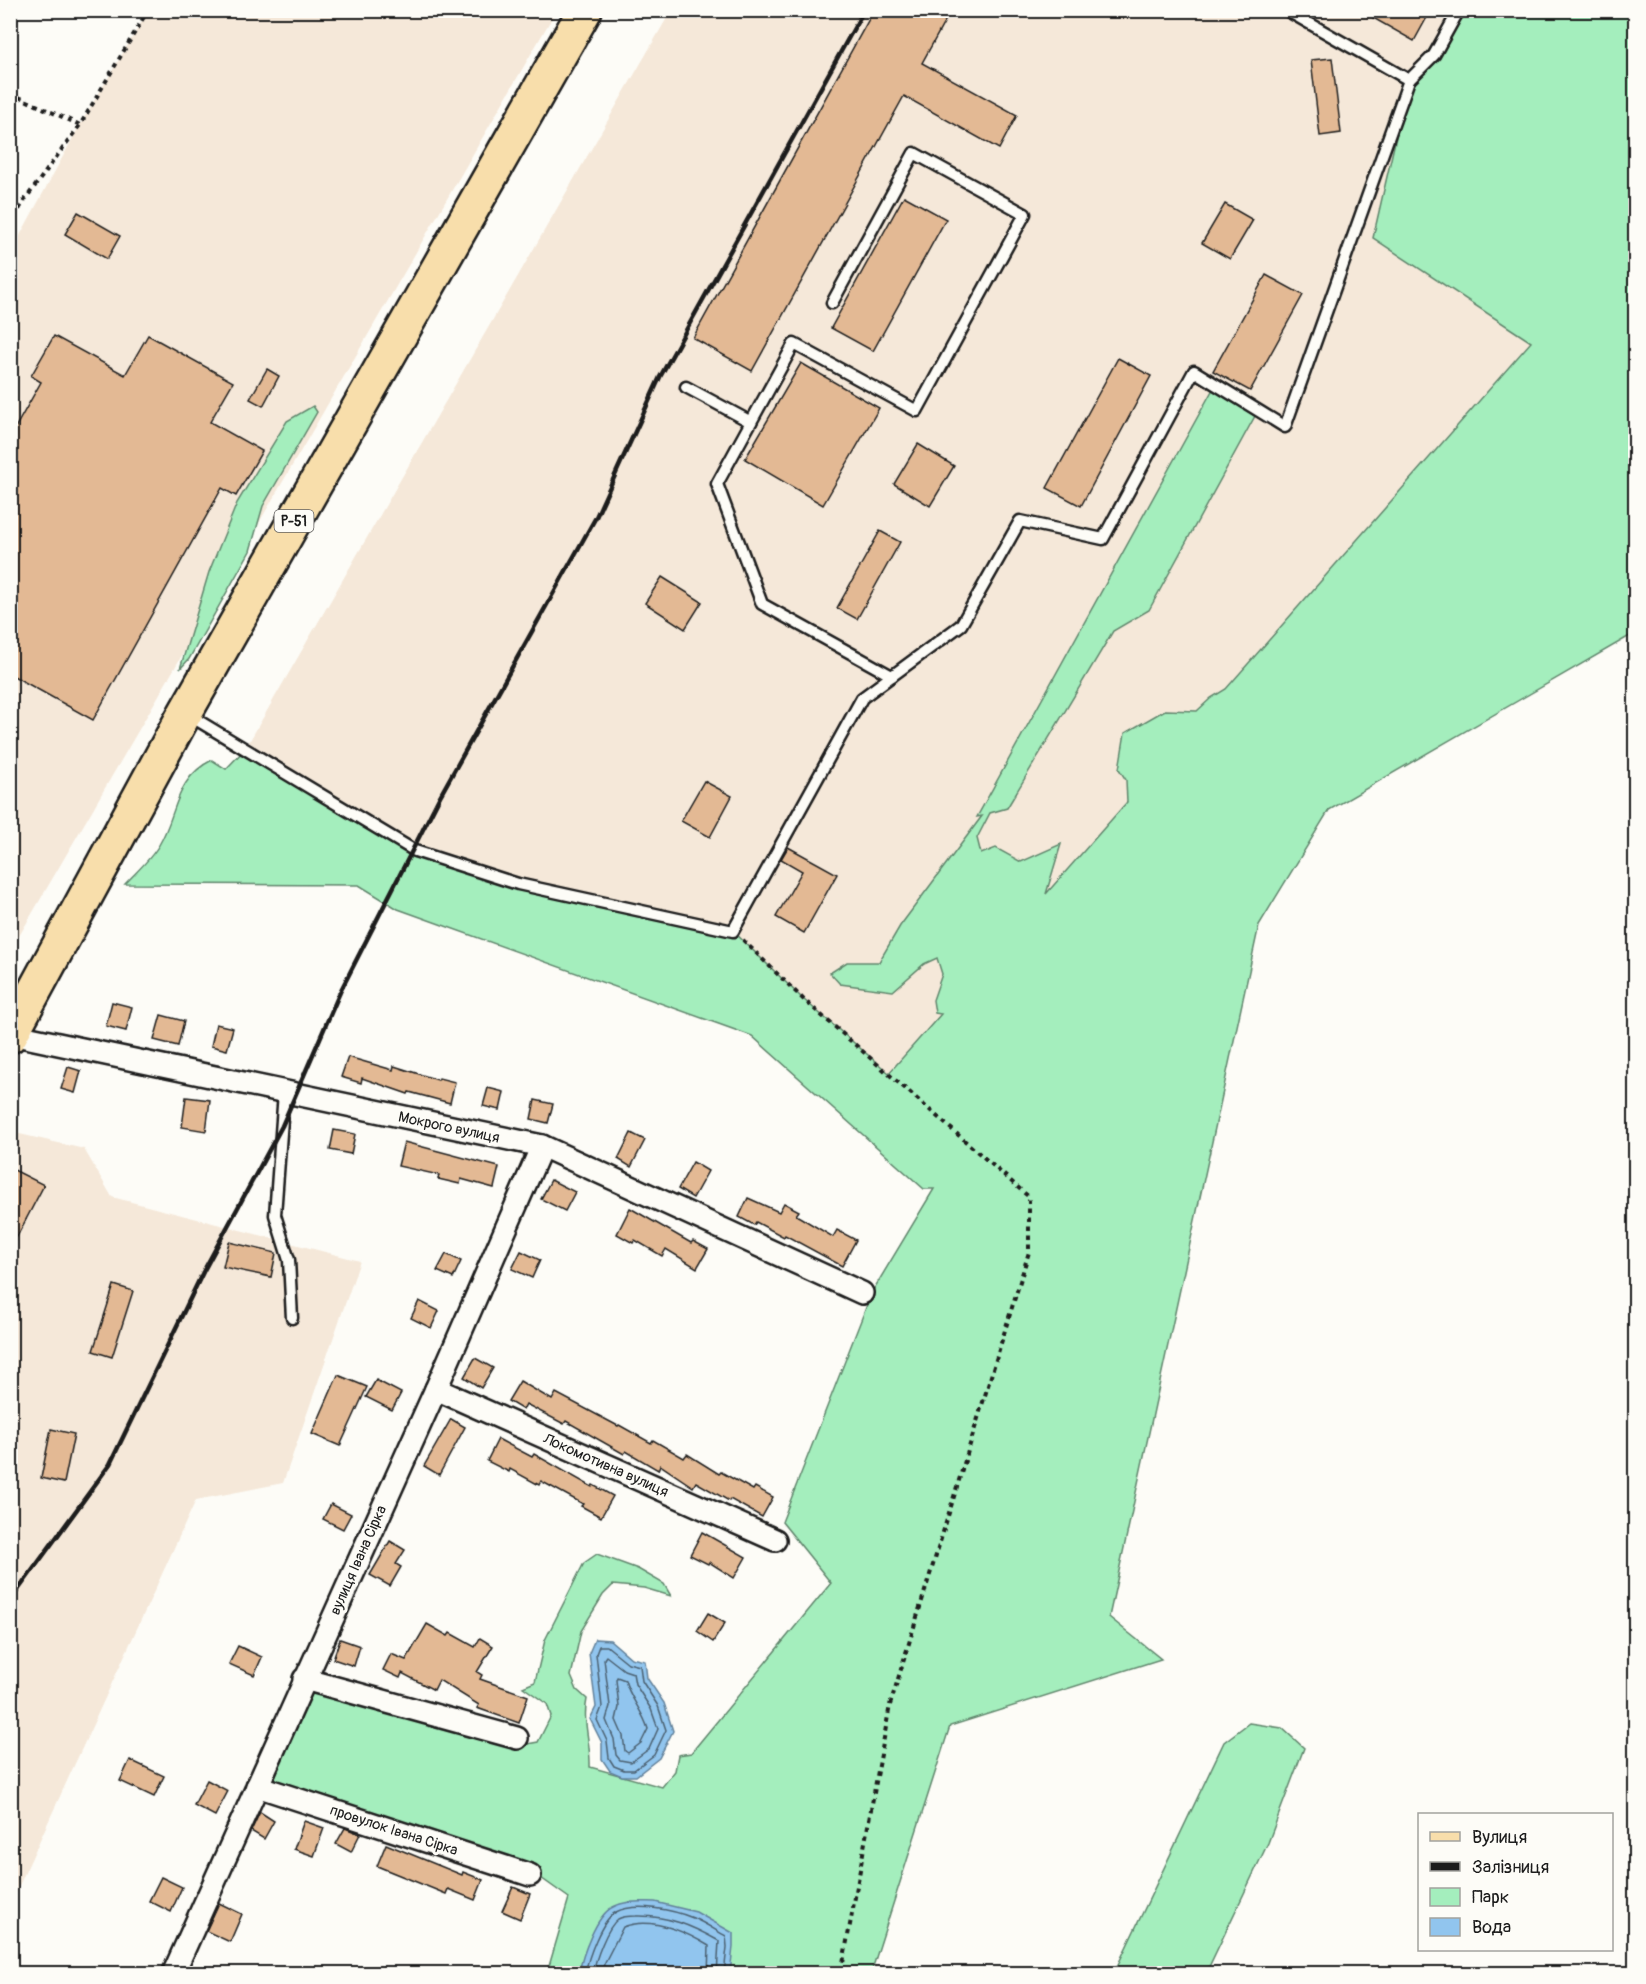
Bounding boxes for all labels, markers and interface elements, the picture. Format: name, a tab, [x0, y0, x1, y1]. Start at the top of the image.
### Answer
road number: Р-51	[274, 510, 314, 532]
street label: Мокрого вулиця	[397, 1107, 501, 1147]
street label: Локомотивна вулиця	[539, 1429, 671, 1502]
street label: вулиця Івана Сірка	[326, 1502, 391, 1618]
street label: провулок Івана Сірка	[327, 1801, 460, 1860]
legend	[1418, 1813, 1613, 1951]
text: Вулиця	[1472, 1826, 1527, 1849]
text: Залізниця	[1472, 1856, 1549, 1879]
text: Парк	[1472, 1886, 1509, 1909]
text: Вода	[1472, 1916, 1511, 1939]

